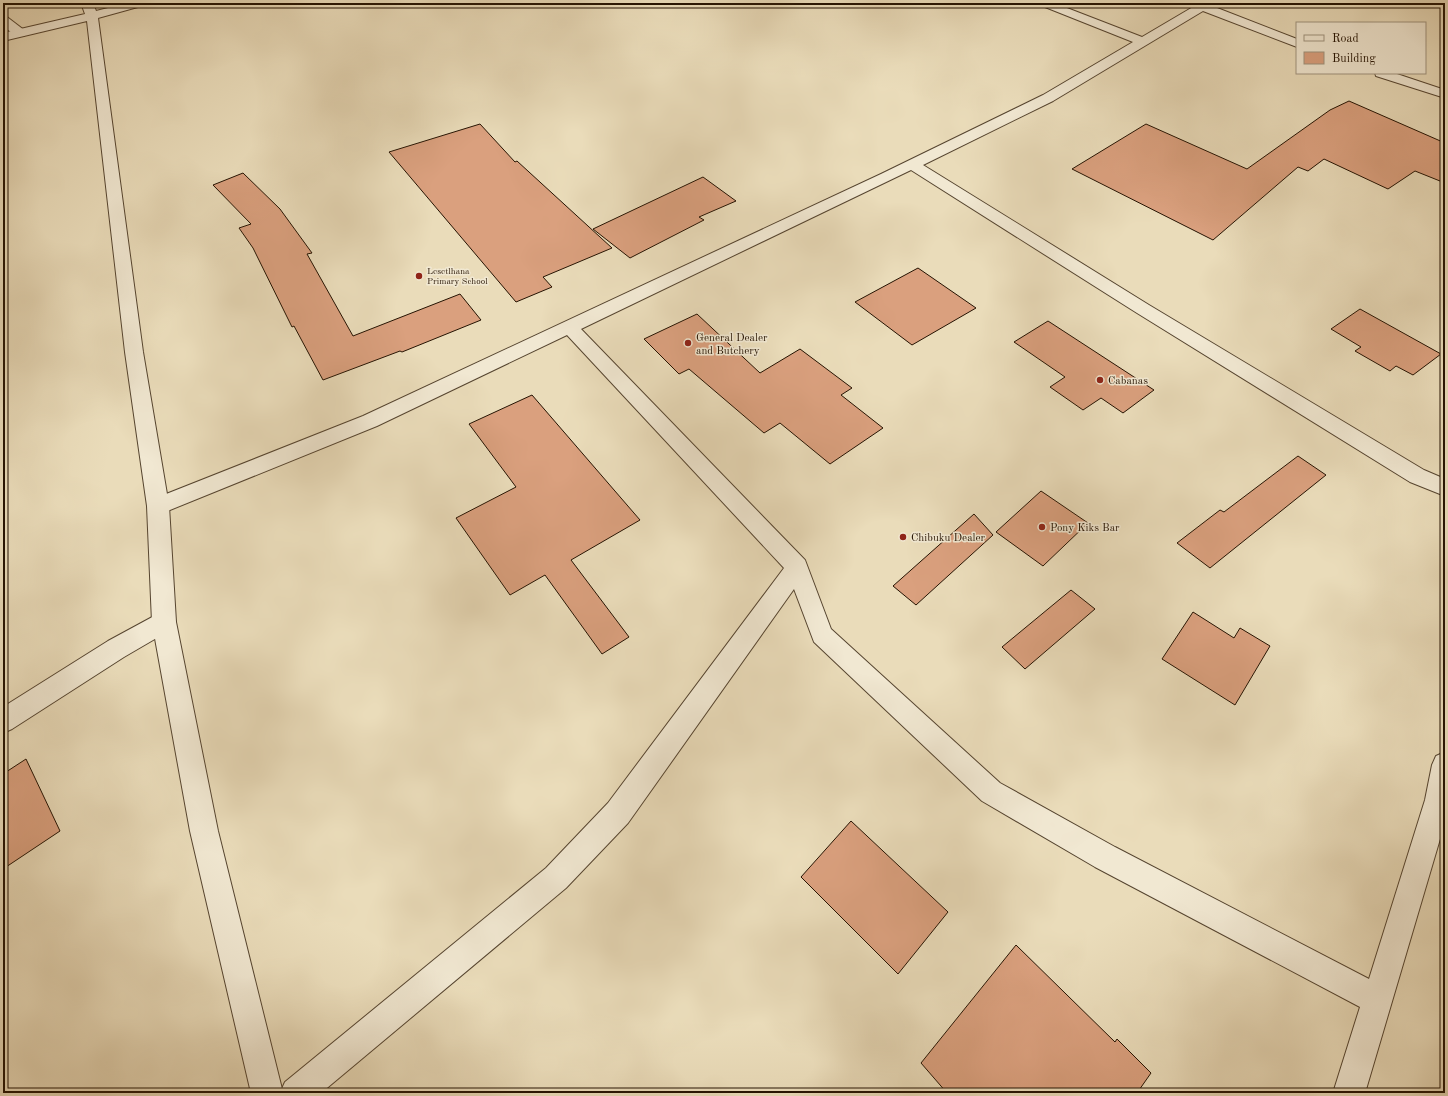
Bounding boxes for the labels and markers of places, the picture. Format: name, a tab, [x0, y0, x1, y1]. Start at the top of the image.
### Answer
place label: Lesetlhana Primary School	[427, 267, 488, 286]
marker: Lesetlhana Primary School	[414, 271, 424, 281]
place label: General Dealer and Butchery	[696, 333, 768, 357]
marker: General Dealer and Butchery	[683, 338, 693, 348]
marker: Cabanas	[1095, 375, 1105, 385]
place label: Cabanas	[1108, 376, 1148, 387]
marker: Pony Kiks Bar	[1037, 522, 1047, 532]
place label: Pony Kiks Bar	[1050, 523, 1120, 534]
marker: Chibuku Dealer	[898, 532, 908, 542]
place label: Chibuku Dealer	[911, 533, 986, 544]

